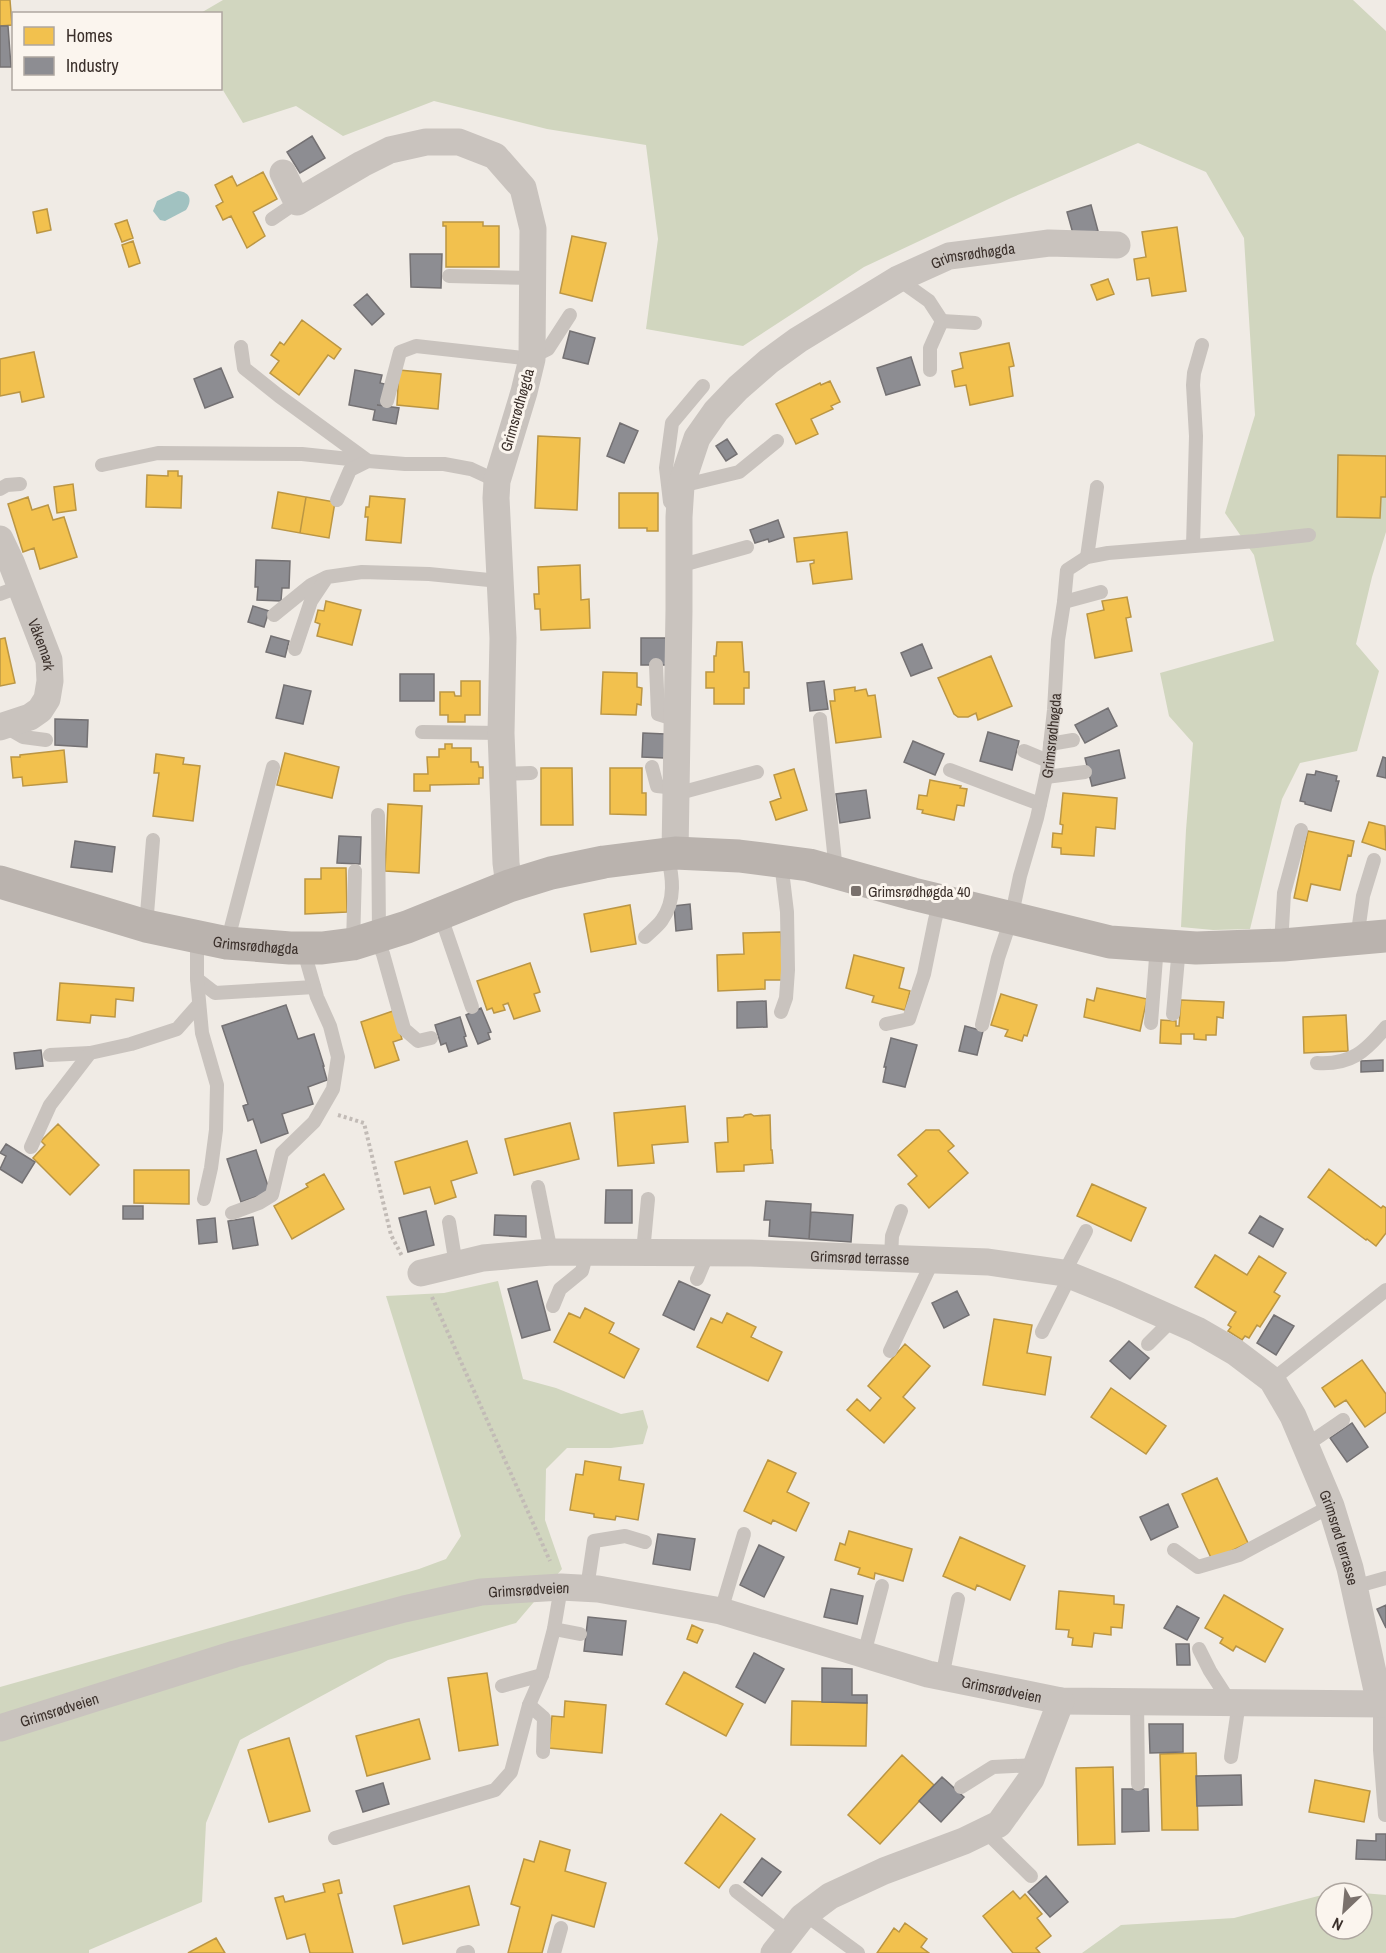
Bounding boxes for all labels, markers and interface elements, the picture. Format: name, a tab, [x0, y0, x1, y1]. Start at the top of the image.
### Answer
legend	[12, 12, 222, 90]
text: Homes	[66, 23, 113, 48]
text: Industry	[66, 53, 119, 78]
street label: Grimsrødhøgda	[927, 237, 1016, 274]
street label: Grimsrødhøgda	[495, 366, 539, 454]
street label: Våkemark	[23, 615, 60, 672]
street label: Grimsrødhøgda	[1035, 692, 1065, 780]
place label: Grimsrødhøgda 40	[868, 881, 971, 902]
marker: Grimsrødhøgda 40	[849, 884, 863, 898]
street label: Grimsrødhøgda	[211, 930, 298, 959]
street label: Grimsrød terrasse	[810, 1245, 910, 1270]
street label: Grimsrød terrasse	[1315, 1486, 1364, 1587]
street label: Grimsrødveien	[488, 1576, 570, 1602]
street label: Grimsrødveien	[960, 1671, 1044, 1707]
street label: Grimsrødveien	[17, 1687, 101, 1732]
north arrow	[1314, 1881, 1374, 1941]
text: N	[1328, 1913, 1347, 1936]

